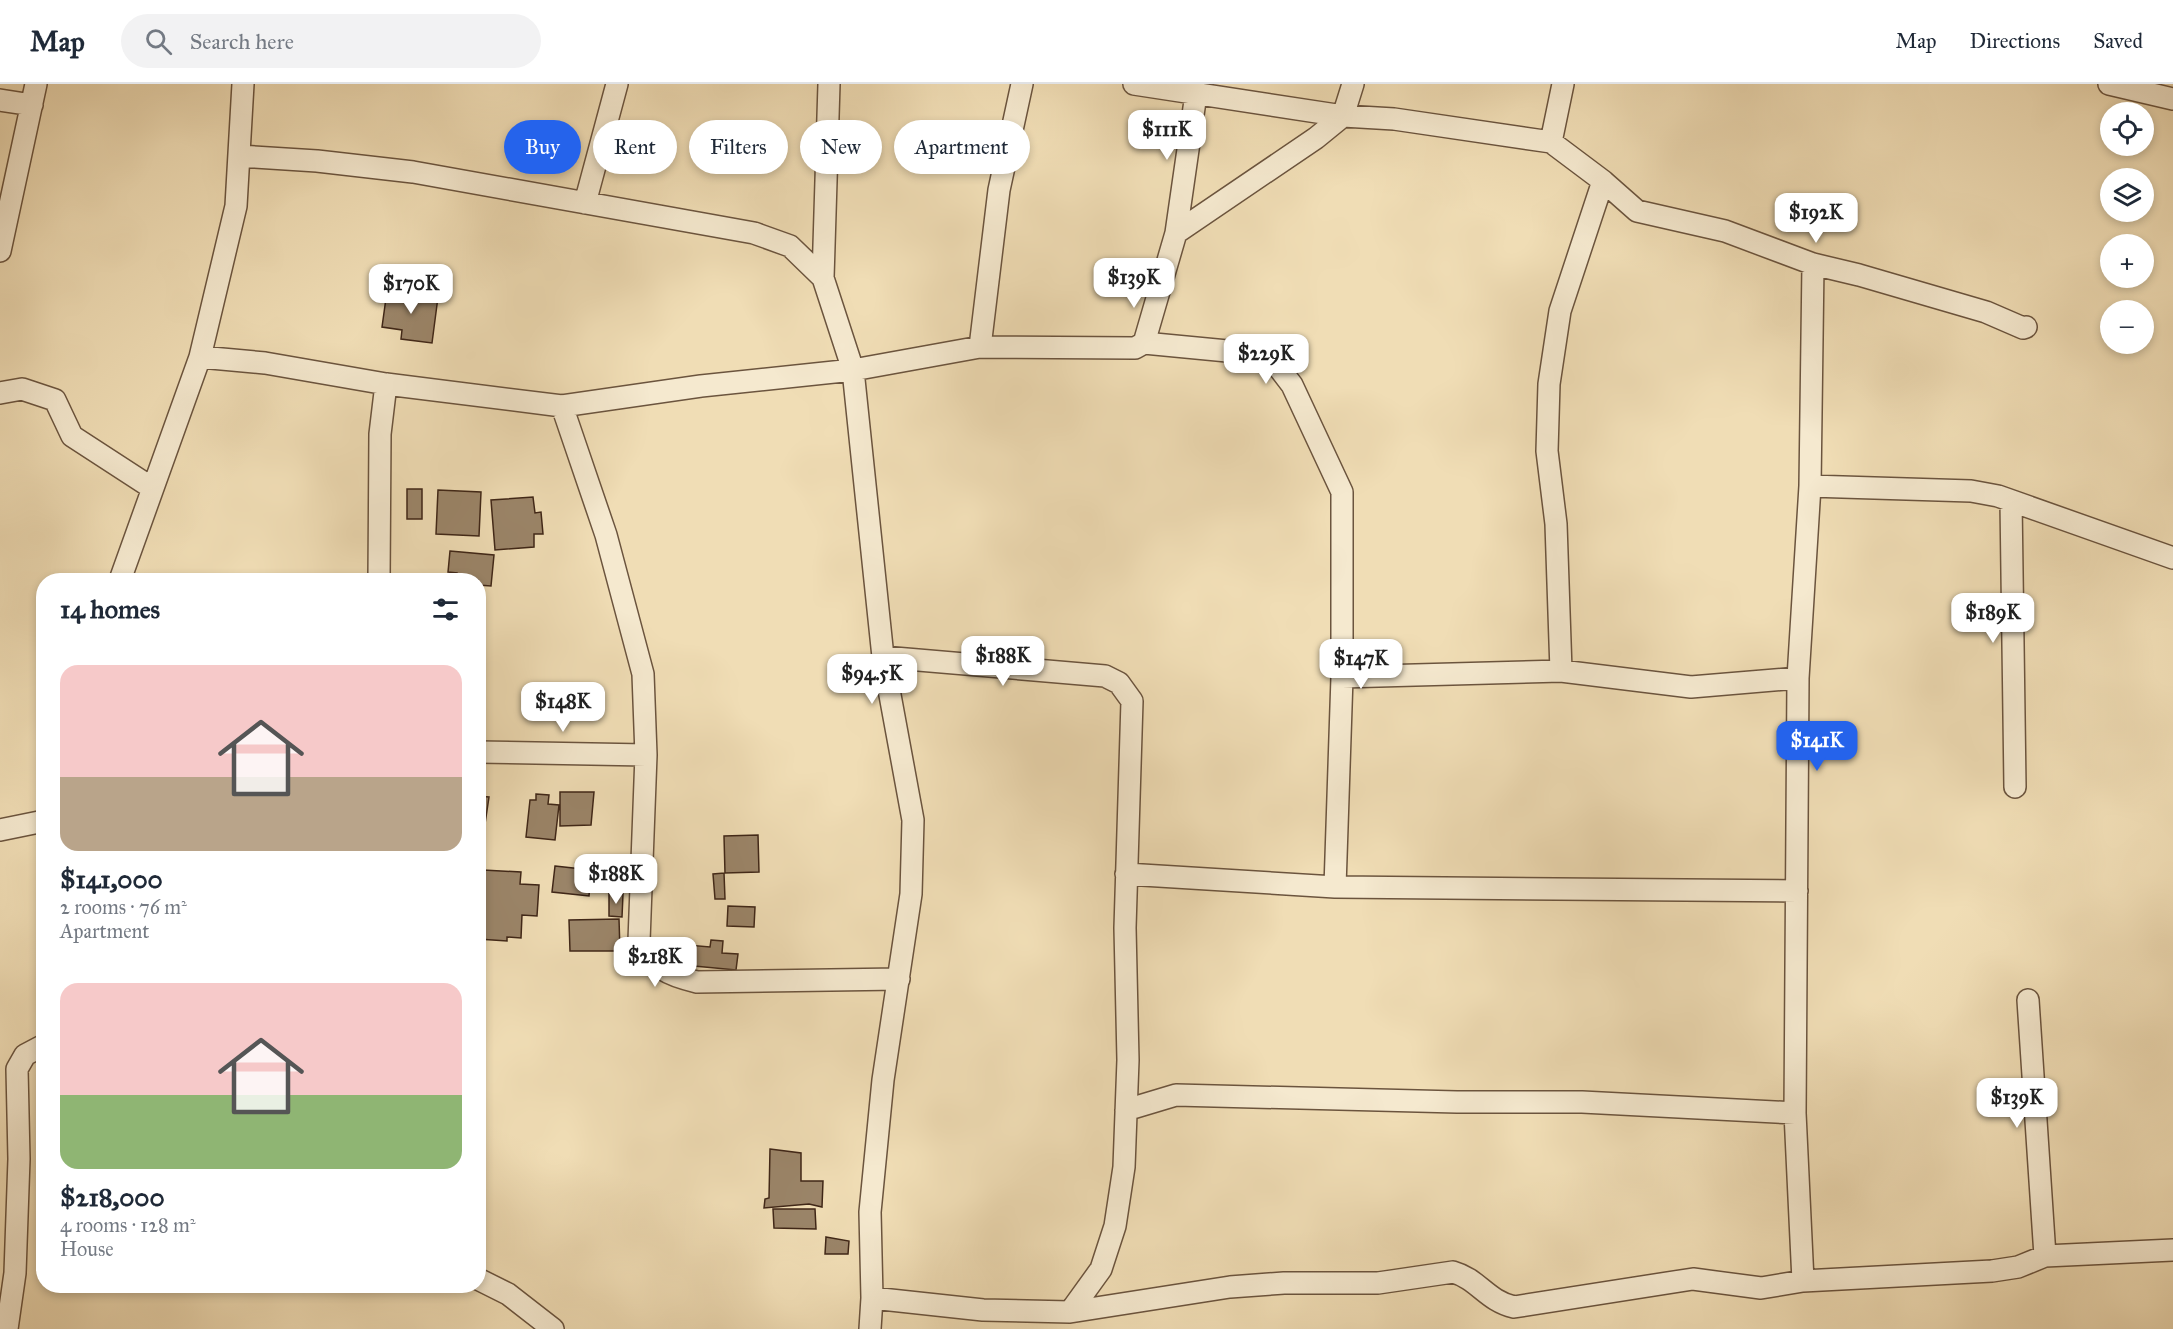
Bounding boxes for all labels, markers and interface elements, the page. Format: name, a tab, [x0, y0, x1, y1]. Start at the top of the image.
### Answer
search box	[121, 14, 541, 68]
text: Map	[30, 24, 85, 59]
icon: search	[142, 25, 175, 58]
text: Search here	[190, 28, 294, 55]
text: Map	[1896, 28, 1937, 54]
text: Directions	[1970, 28, 2060, 54]
text: Saved	[2093, 28, 2143, 54]
map controls	[2100, 102, 2154, 354]
button: locate	[2100, 102, 2154, 156]
pin: $111K	[1125, 110, 1209, 161]
text: $111K	[1142, 117, 1192, 141]
chip: Buy	[504, 120, 581, 174]
chip: Rent	[593, 120, 677, 174]
chip: Filters	[689, 120, 788, 174]
chip: New	[800, 120, 882, 174]
chip: Apartment	[894, 120, 1030, 174]
button: layers	[2100, 168, 2154, 222]
pin: $192K	[1774, 193, 1858, 244]
text: $192K	[1789, 200, 1843, 224]
button: +	[2100, 234, 2154, 288]
pin: $139K	[1092, 258, 1176, 309]
pin: $170K	[369, 264, 453, 315]
text: $139K	[1108, 265, 1160, 289]
text: $170K	[383, 271, 439, 295]
button: −	[2100, 300, 2154, 354]
pin: $229K	[1224, 334, 1308, 385]
text: $229K	[1238, 341, 1294, 365]
text: 14 homes	[60, 593, 160, 625]
icon: filters	[429, 593, 462, 626]
pin: $189K	[1951, 593, 2035, 644]
text: $189K	[1965, 600, 2021, 624]
pin: $188K	[961, 636, 1045, 687]
pin: $147K	[1319, 639, 1403, 690]
text: $188K	[975, 643, 1031, 667]
text: $147K	[1333, 646, 1389, 670]
pin: $94.5K	[823, 654, 921, 705]
text: $94.5K	[841, 661, 903, 685]
pin: $148K	[521, 682, 605, 733]
text: $148K	[535, 689, 591, 713]
icon: home	[207, 704, 315, 812]
pin: $141K	[1775, 721, 1859, 772]
text: $141K	[1790, 728, 1844, 752]
pin: $188K	[574, 854, 658, 905]
text: $188K	[588, 861, 644, 885]
text: $141,000	[60, 863, 163, 895]
text: 2 rooms · 76 m²	[60, 895, 187, 919]
text: Apartment	[60, 919, 149, 943]
pin: $218K	[613, 937, 697, 988]
text: $218K	[628, 944, 682, 968]
icon: home	[207, 1022, 315, 1130]
pin: $139K	[1975, 1078, 2059, 1129]
text: $139K	[1991, 1085, 2043, 1109]
text: $218,000	[60, 1181, 165, 1213]
text: 4 rooms · 128 m²	[60, 1213, 196, 1237]
text: House	[60, 1237, 114, 1261]

